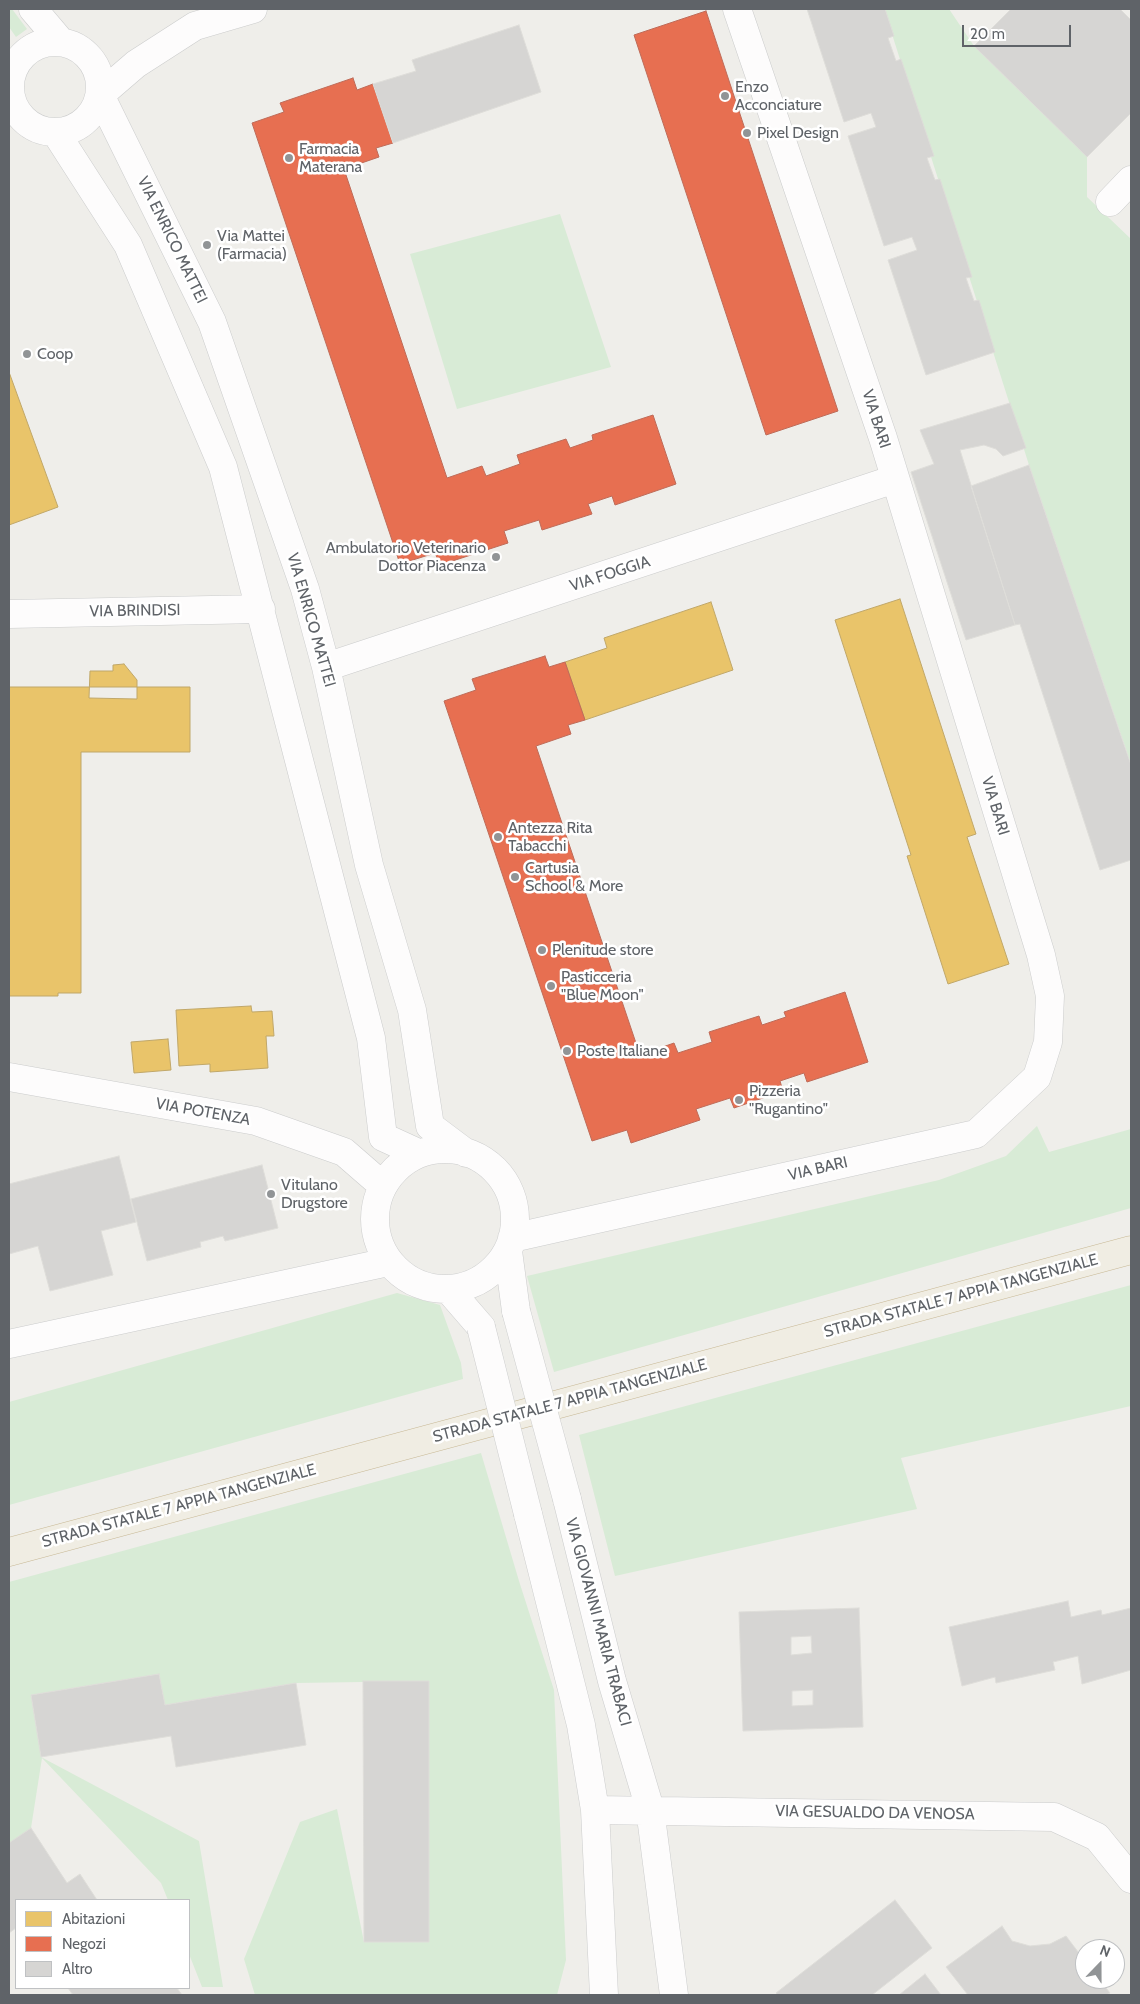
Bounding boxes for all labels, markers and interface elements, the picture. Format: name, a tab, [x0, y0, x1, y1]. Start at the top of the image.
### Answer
scale bar	[965, 15, 1074, 47]
text: 20 m	[970, 25, 1005, 43]
place label: Enzo Acconciature	[735, 77, 822, 115]
marker: Enzo Acconciature	[719, 90, 731, 102]
place label: Pixel Design	[757, 123, 839, 143]
marker: Pixel Design	[741, 127, 753, 139]
place label: Farmacia Materana	[299, 139, 362, 177]
marker: Farmacia Materana	[283, 152, 295, 164]
street label: VIA ENRICO MATTEI	[133, 173, 211, 307]
place label: Via Mattei (Farmacia)	[217, 226, 287, 264]
marker: Via Mattei (Farmacia)	[201, 239, 213, 251]
place label: Coop	[37, 344, 73, 364]
marker: Coop	[21, 348, 33, 360]
street label: VIA BARI	[858, 387, 894, 451]
place label: Ambulatorio Veterinario Dottor Piacenza	[326, 538, 486, 576]
street label: VIA ENRICO MATTEI	[283, 551, 339, 689]
marker: Ambulatorio Veterinario Dottor Piacenza	[490, 551, 502, 563]
street label: VIA FOGGIA	[567, 552, 653, 596]
street label: VIA BRINDISI	[89, 601, 181, 621]
street label: VIA BARI	[977, 774, 1013, 838]
place label: Antezza Rita Tabacchi	[508, 818, 593, 856]
marker: Antezza Rita Tabacchi	[492, 831, 504, 843]
place label: Cartusia School & More	[525, 858, 623, 896]
marker: Cartusia School & More	[509, 871, 521, 883]
place label: Plenitude store	[552, 940, 654, 960]
marker: Plenitude store	[536, 944, 548, 956]
place label: Pasticceria "Blue Moon"	[561, 967, 644, 1005]
marker: Pasticceria "Blue Moon"	[545, 980, 557, 992]
place label: Poste Italiane	[577, 1041, 667, 1061]
marker: Poste Italiane	[561, 1045, 573, 1057]
place label: Pizzeria "Rugantino"	[749, 1081, 828, 1119]
street label: VIA POTENZA	[154, 1094, 252, 1130]
marker: Pizzeria "Rugantino"	[733, 1094, 745, 1106]
street label: VIA BARI	[786, 1153, 850, 1185]
place label: Vitulano Drugstore	[281, 1175, 348, 1213]
marker: Vitulano Drugstore	[265, 1188, 277, 1200]
street label: STRADA STATALE 7 APPIA TANGENZIALE	[822, 1250, 1100, 1342]
street label: STRADA STATALE 7 APPIA TANGENZIALE	[431, 1355, 709, 1447]
street label: STRADA STATALE 7 APPIA TANGENZIALE	[40, 1460, 318, 1552]
street label: VIA GIOVANNI MARIA TRABACI	[561, 1516, 635, 1728]
street label: VIA GESUALDO DA VENOSA	[775, 1802, 975, 1824]
legend	[15, 1899, 190, 1989]
text: Abitazioni	[62, 1910, 125, 1928]
text: Negozi	[62, 1935, 106, 1953]
north arrow	[1075, 1939, 1125, 1989]
text: N	[1097, 1941, 1113, 1961]
text: Altro	[62, 1960, 92, 1978]

